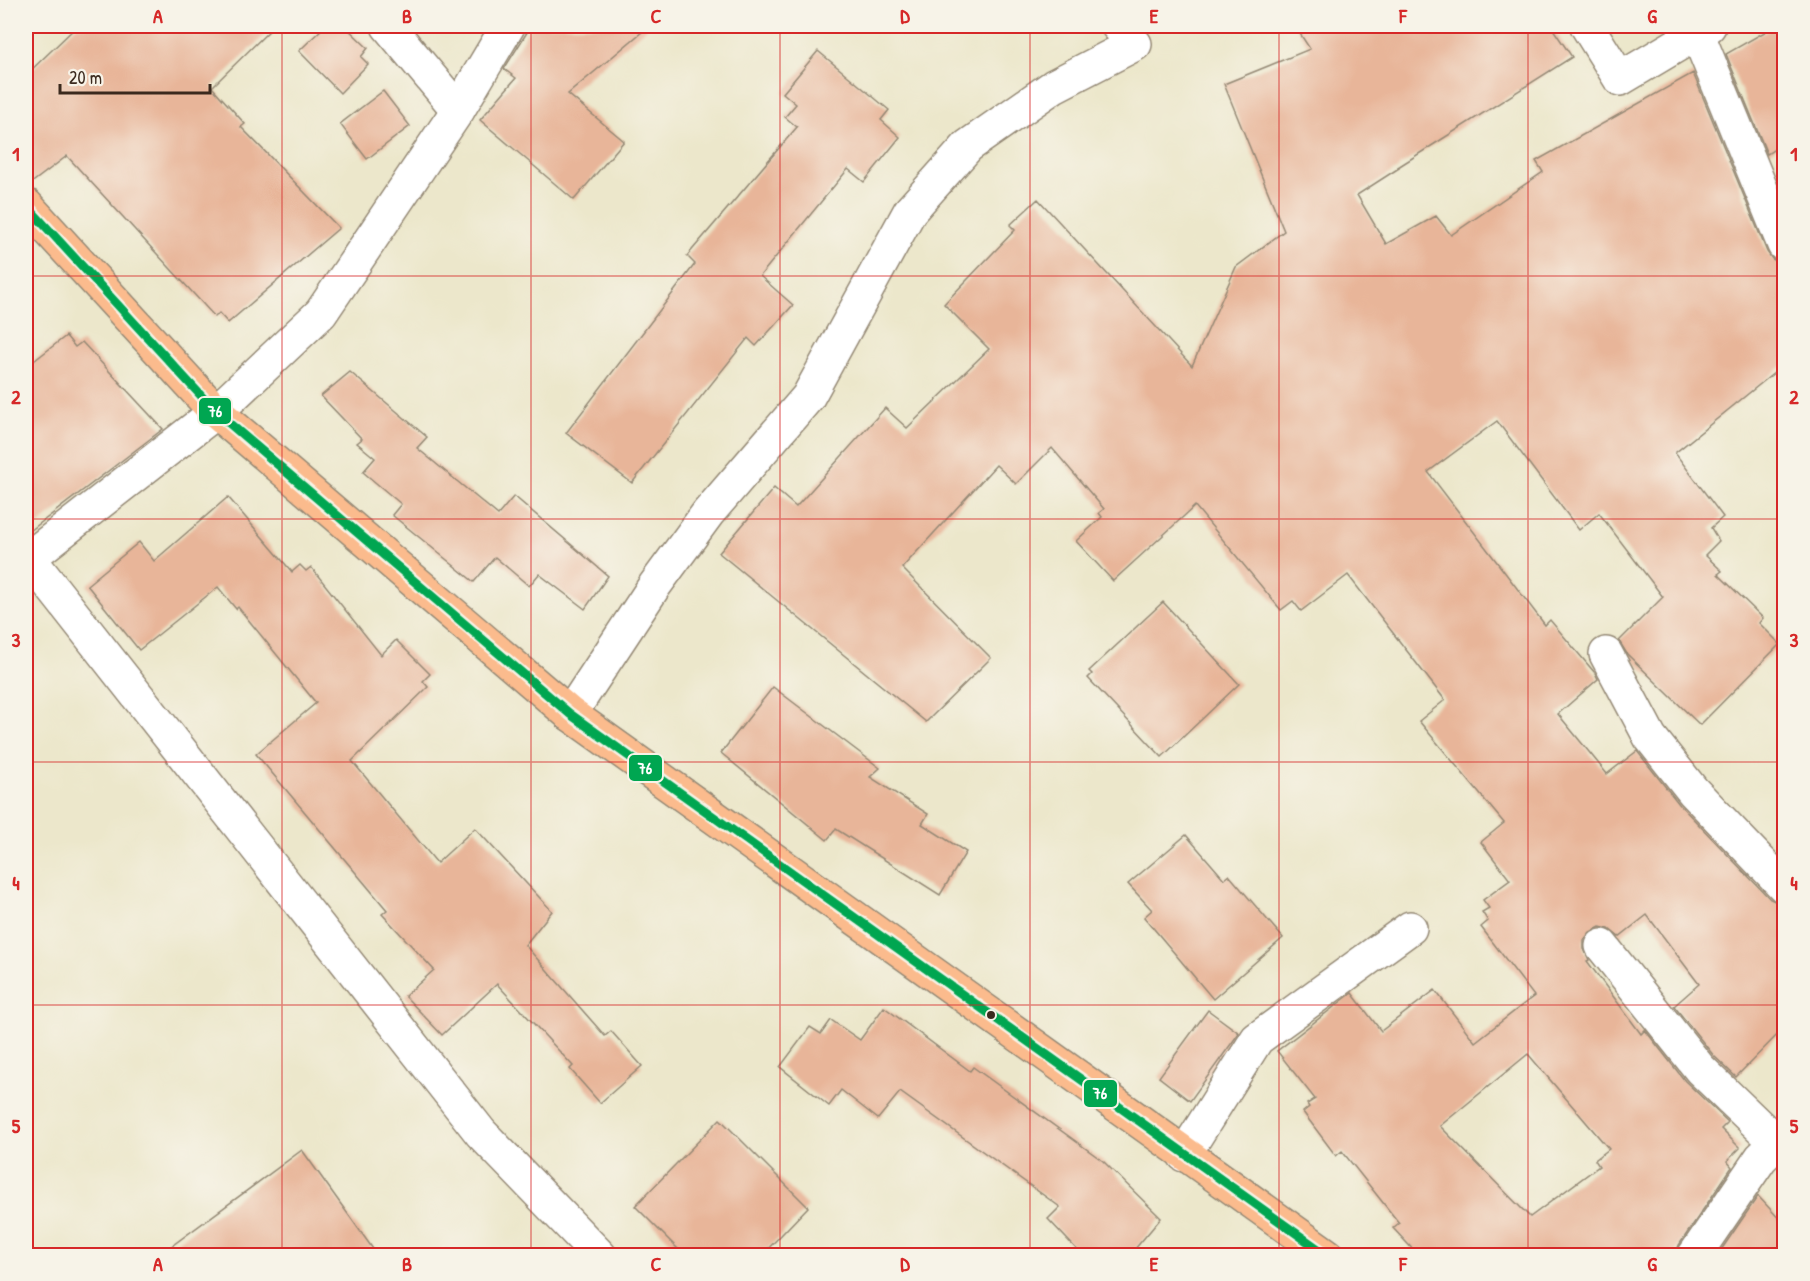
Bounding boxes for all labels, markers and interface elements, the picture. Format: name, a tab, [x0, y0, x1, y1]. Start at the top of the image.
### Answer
text: A	[153, 2, 163, 29]
text: B	[402, 2, 412, 29]
text: C	[651, 2, 662, 29]
text: D	[900, 2, 910, 29]
text: E	[1150, 2, 1159, 29]
text: F	[1398, 2, 1408, 29]
text: G	[1647, 2, 1657, 29]
scale bar	[60, 57, 210, 95]
text: 20 m	[69, 65, 102, 90]
text: 1	[12, 140, 20, 167]
text: 1	[1790, 140, 1798, 167]
text: 2	[11, 383, 21, 410]
text: 2	[1789, 383, 1799, 410]
line badge: 76	[198, 397, 232, 425]
text: 76	[207, 400, 223, 422]
text: 3	[12, 626, 21, 653]
text: 3	[1790, 626, 1799, 653]
line badge: 76	[628, 754, 663, 782]
text: 76	[637, 757, 653, 779]
text: 4	[12, 869, 20, 896]
text: 4	[1790, 869, 1798, 896]
unlabelled marker	[985, 1009, 997, 1021]
line badge: 76	[1083, 1079, 1118, 1108]
text: 76	[1092, 1082, 1108, 1104]
text: 5	[12, 1112, 21, 1139]
text: 5	[1790, 1112, 1799, 1139]
text: A	[153, 1250, 163, 1277]
text: B	[402, 1250, 412, 1277]
text: C	[651, 1250, 662, 1277]
text: D	[900, 1250, 910, 1277]
text: E	[1150, 1250, 1159, 1277]
text: F	[1398, 1250, 1408, 1277]
text: G	[1647, 1250, 1657, 1277]

